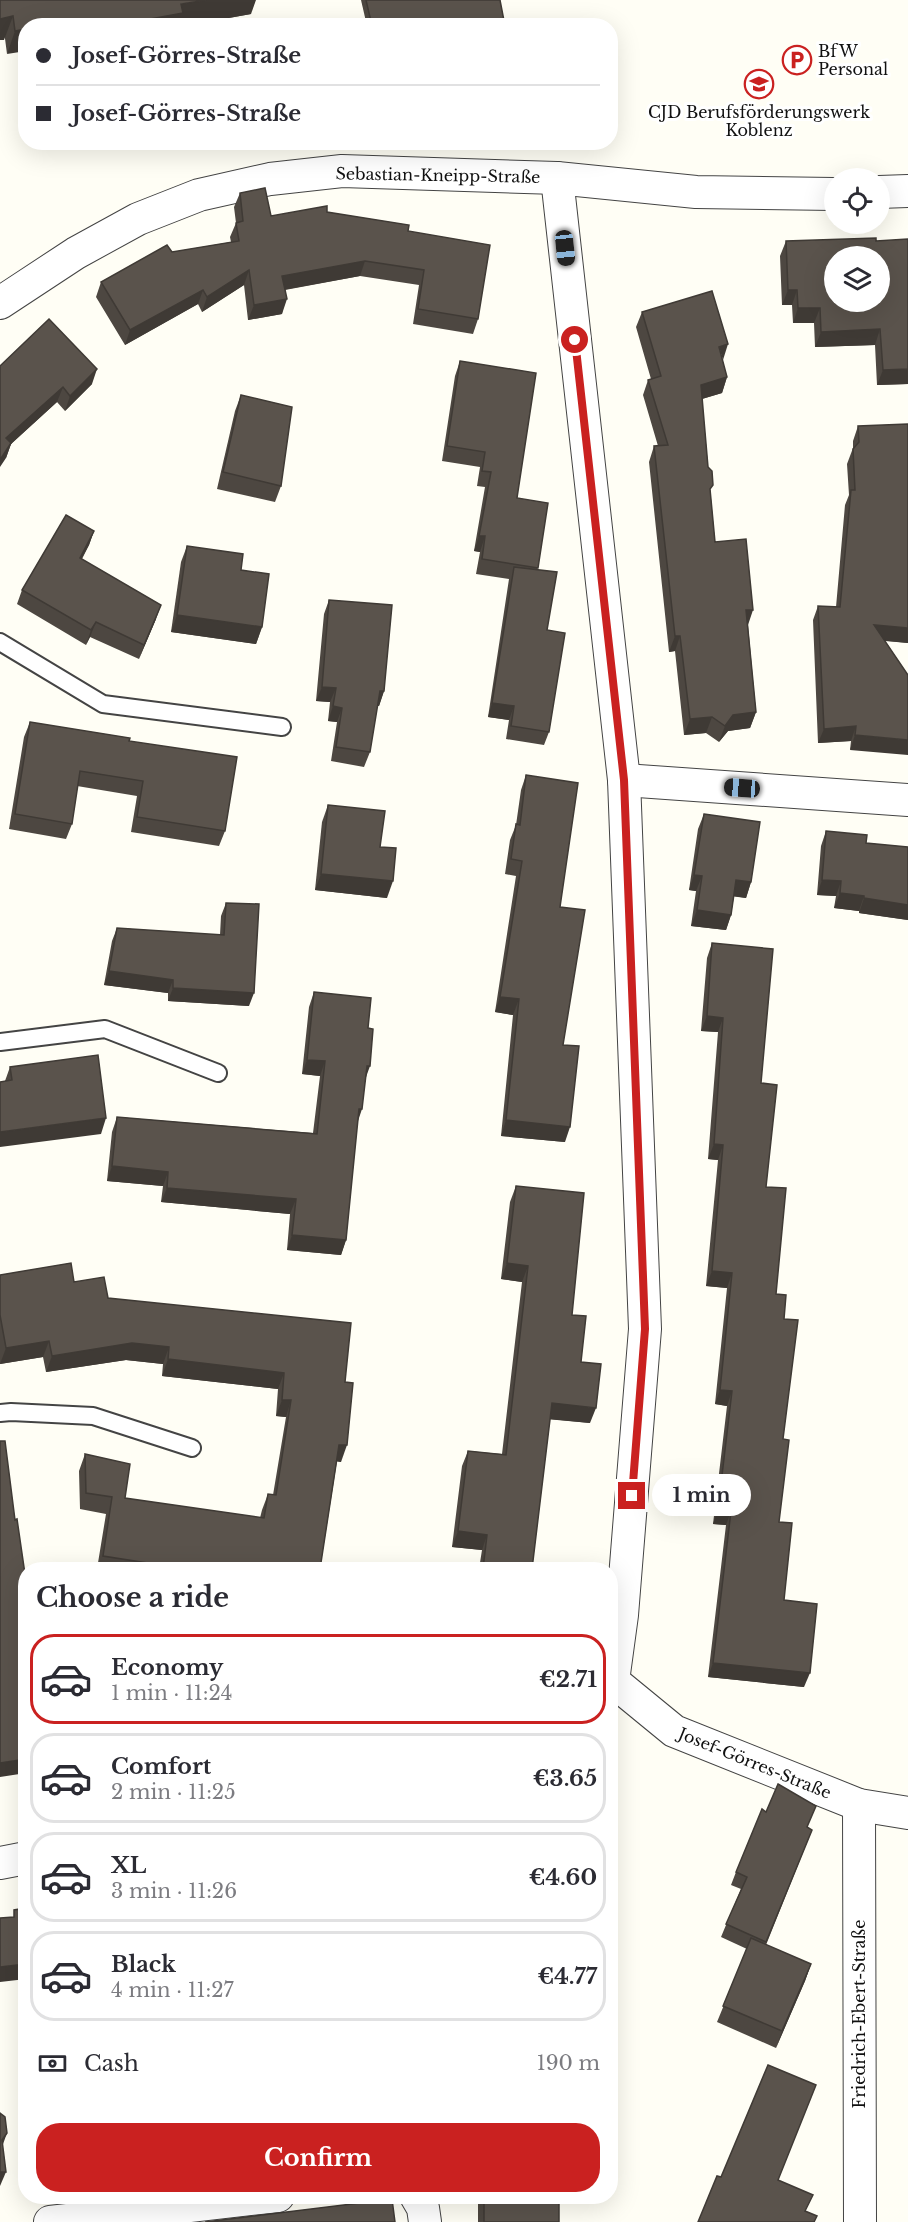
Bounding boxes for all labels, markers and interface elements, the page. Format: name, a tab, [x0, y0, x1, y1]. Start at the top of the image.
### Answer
place label: BfW Personal	[818, 41, 888, 79]
text: Josef-Görres-Straße	[72, 42, 301, 69]
parking icon: BfW Personal	[781, 44, 813, 76]
school or university icon: CJD Berufsförderungswerk Koblenz	[743, 68, 775, 100]
text: Josef-Görres-Straße	[72, 100, 301, 127]
place label: CJD Berufsförderungswerk Koblenz	[648, 102, 870, 140]
street label: Sebastian-Kneipp-Straße	[335, 163, 541, 187]
map controls	[824, 168, 890, 312]
button: locate	[824, 168, 890, 234]
car	[554, 229, 576, 267]
button: layers	[824, 246, 890, 312]
route start	[561, 326, 588, 353]
car	[723, 778, 761, 798]
callout: 1 min	[653, 1475, 752, 1517]
route end	[618, 1482, 645, 1509]
text: 1 min	[673, 1483, 730, 1507]
text: Choose a ride	[36, 1581, 229, 1614]
icon: car	[39, 1652, 93, 1706]
text: Economy	[111, 1654, 223, 1681]
text: €2.71	[539, 1666, 597, 1693]
text: 1 min · 11:24	[111, 1681, 232, 1705]
street label: Josef-Görres-Straße	[674, 1723, 834, 1803]
icon: car	[39, 1751, 93, 1805]
text: Comfort	[111, 1753, 211, 1780]
text: €3.65	[533, 1765, 597, 1792]
text: 2 min · 11:25	[111, 1780, 236, 1804]
icon: car	[39, 1850, 93, 1904]
text: XL	[111, 1852, 146, 1879]
text: €4.60	[529, 1864, 597, 1891]
text: 3 min · 11:26	[111, 1879, 237, 1903]
street label: Friedrich-Ebert-Straße	[849, 1920, 869, 2108]
icon: car	[39, 1949, 93, 2003]
text: Black	[111, 1951, 176, 1978]
text: €4.77	[537, 1963, 597, 1990]
text: 4 min · 11:27	[111, 1978, 234, 2002]
icon: cash	[36, 2047, 69, 2080]
text: Cash	[84, 2050, 139, 2077]
text: 190 m	[537, 2051, 600, 2075]
button: Confirm	[36, 2123, 600, 2192]

